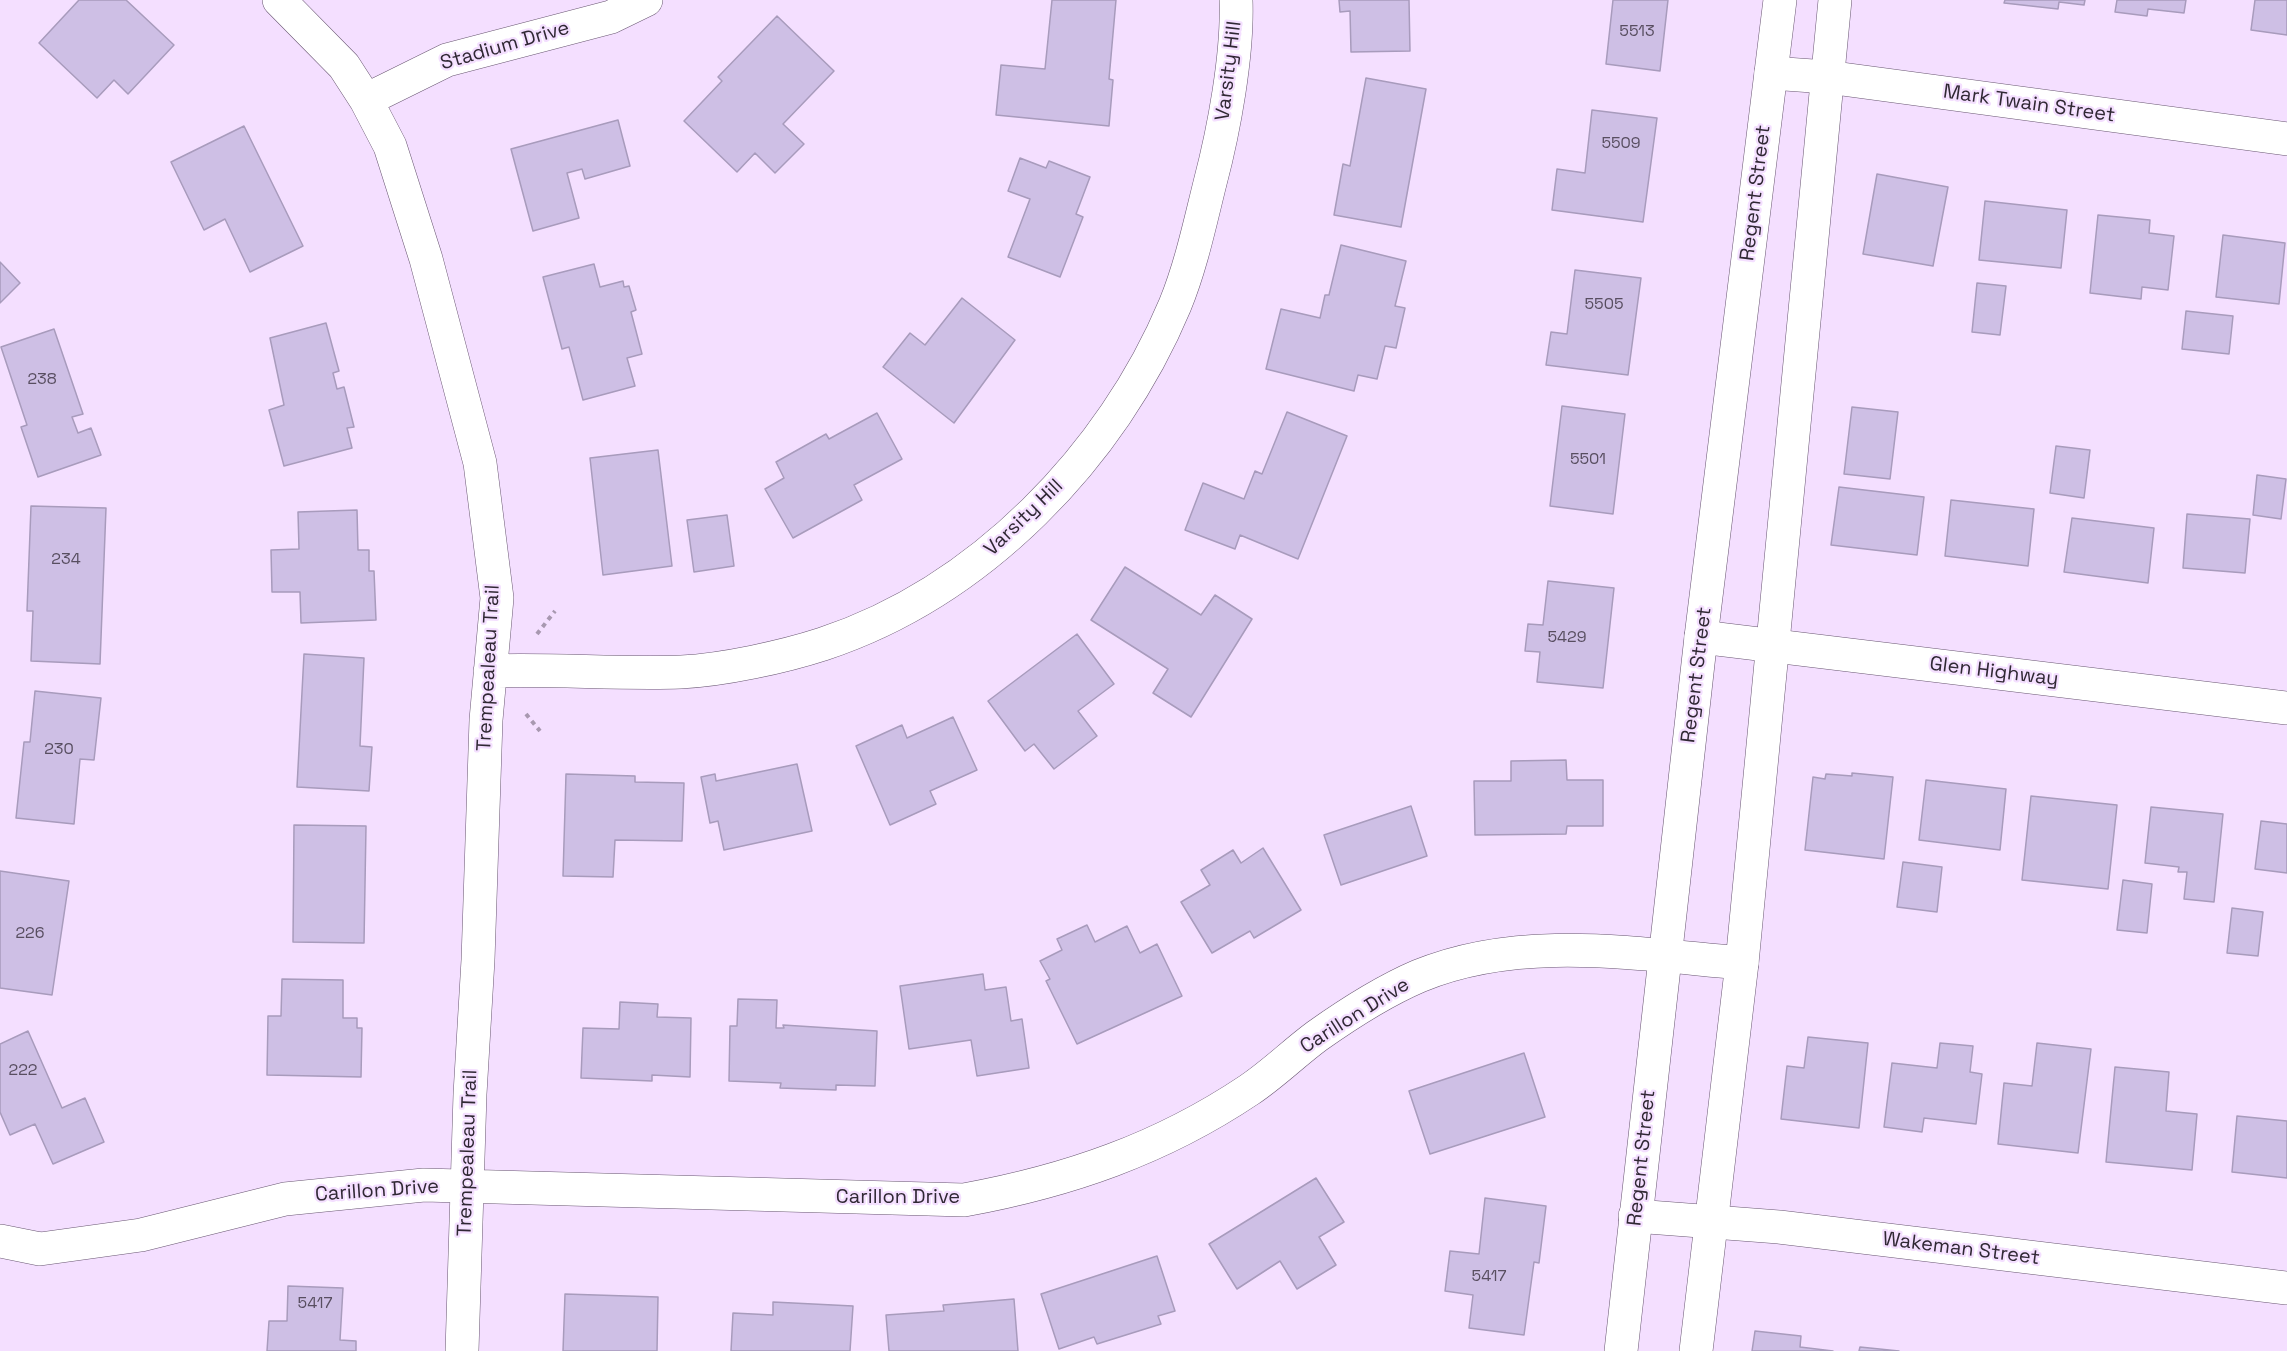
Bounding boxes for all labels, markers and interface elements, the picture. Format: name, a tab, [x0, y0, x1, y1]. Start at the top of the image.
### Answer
street label: Stadium Drive	[438, 16, 572, 76]
street label: Varsity Hill	[1211, 20, 1247, 122]
house number: 5513	[1619, 22, 1655, 42]
street label: Mark Twain Street	[1942, 80, 2116, 128]
street label: Regent Street	[1736, 124, 1776, 262]
house number: 5509	[1601, 134, 1641, 154]
house number: 5505	[1584, 295, 1624, 315]
house number: 238	[27, 370, 57, 390]
house number: 5501	[1570, 450, 1606, 470]
street label: Varsity Hill	[980, 475, 1068, 561]
house number: 234	[51, 550, 81, 570]
street label: Trempealeau Trail	[473, 584, 505, 752]
street label: Regent Street	[1677, 606, 1717, 744]
house number: 5429	[1548, 628, 1586, 648]
street label: Glen Highway	[1928, 652, 2060, 692]
house number: 230	[44, 740, 74, 760]
house number: 226	[15, 924, 45, 944]
street label: Carillon Drive	[1296, 973, 1414, 1059]
house number: 222	[9, 1061, 37, 1081]
street label: Trempealeau Trail	[453, 1069, 483, 1237]
street label: Regent Street	[1623, 1089, 1661, 1227]
street label: Carillon Drive	[314, 1175, 440, 1207]
street label: Carillon Drive	[836, 1186, 960, 1210]
street label: Wakeman Street	[1881, 1227, 2041, 1271]
house number: 5417	[1472, 1267, 1506, 1287]
house number: 5417	[298, 1294, 332, 1314]

